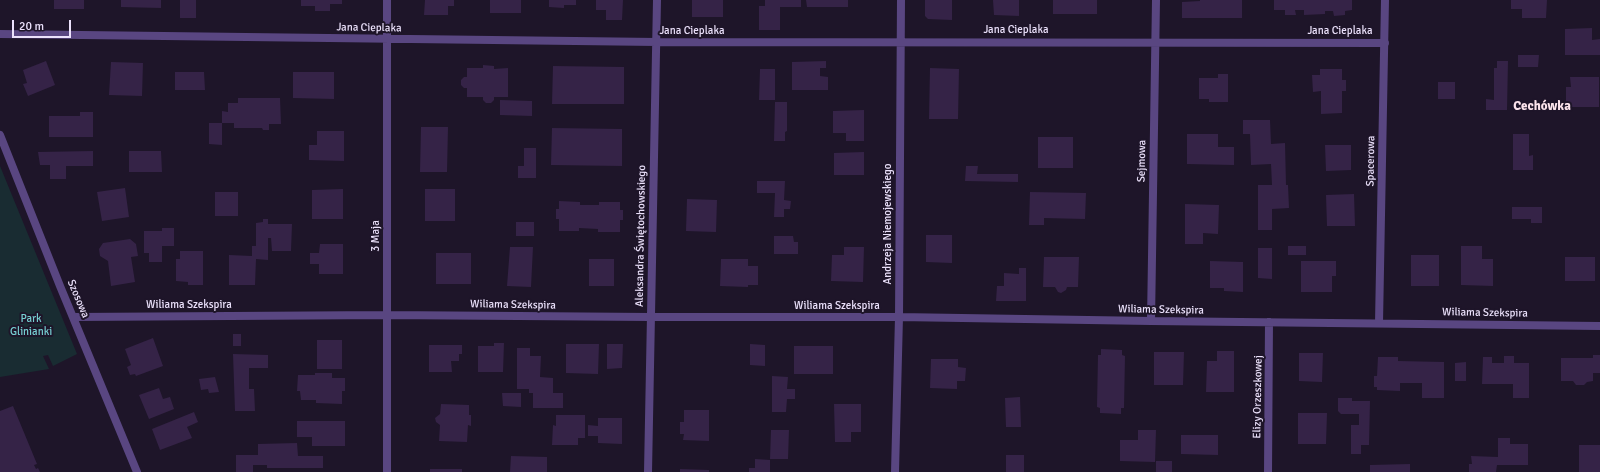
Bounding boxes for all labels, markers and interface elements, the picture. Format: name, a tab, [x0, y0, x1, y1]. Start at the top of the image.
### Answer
scale bar	[14, 12, 73, 38]
text: 20 m	[19, 19, 44, 34]
street label: Jana Cieplaka	[336, 21, 402, 35]
street label: Jana Cieplaka	[983, 23, 1049, 37]
street label: Jana Cieplaka	[659, 24, 725, 38]
street label: Jana Cieplaka	[1307, 24, 1373, 38]
district label: Cechówka	[1513, 99, 1571, 115]
street label: Spacerowa	[1364, 135, 1378, 187]
street label: Sejmowa	[1135, 140, 1149, 182]
street label: Andrzeja Niemojewskiego	[881, 163, 895, 285]
street label: Aleksandra Świętochowskiego	[633, 165, 649, 307]
street label: 3 Maja	[369, 220, 383, 252]
street label: Szosowa	[64, 278, 92, 320]
street label: Wiliama Szekspira	[146, 298, 232, 312]
street label: Wiliama Szekspira	[470, 298, 556, 312]
street label: Wiliama Szekspira	[794, 299, 880, 313]
street label: Wiliama Szekspira	[1118, 303, 1204, 317]
street label: Wiliama Szekspira	[1442, 306, 1528, 320]
park label: Park Glinianki	[10, 312, 52, 338]
street label: Elizy Orzeszkowej	[1251, 355, 1265, 439]

